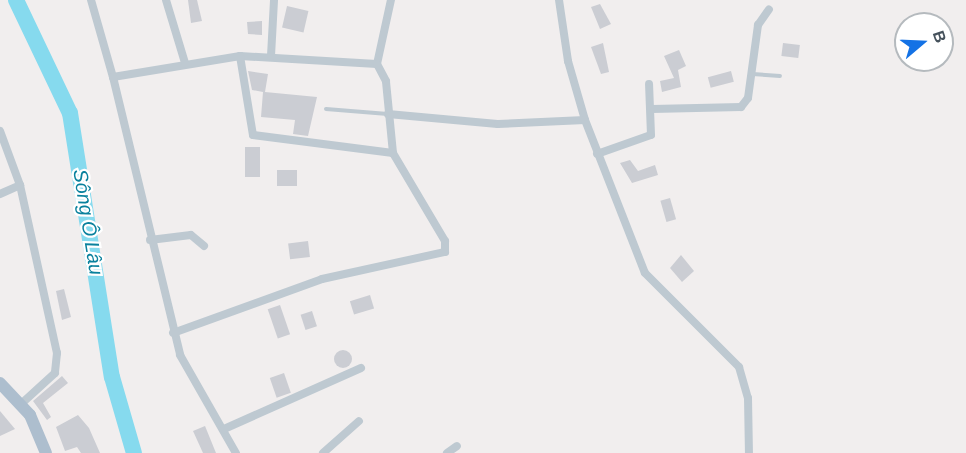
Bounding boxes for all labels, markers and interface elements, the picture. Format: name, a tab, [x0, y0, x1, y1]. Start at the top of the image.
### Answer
north arrow	[894, 12, 954, 72]
text: B	[930, 28, 950, 45]
water label: Sông Ô Lâu	[68, 167, 108, 277]

